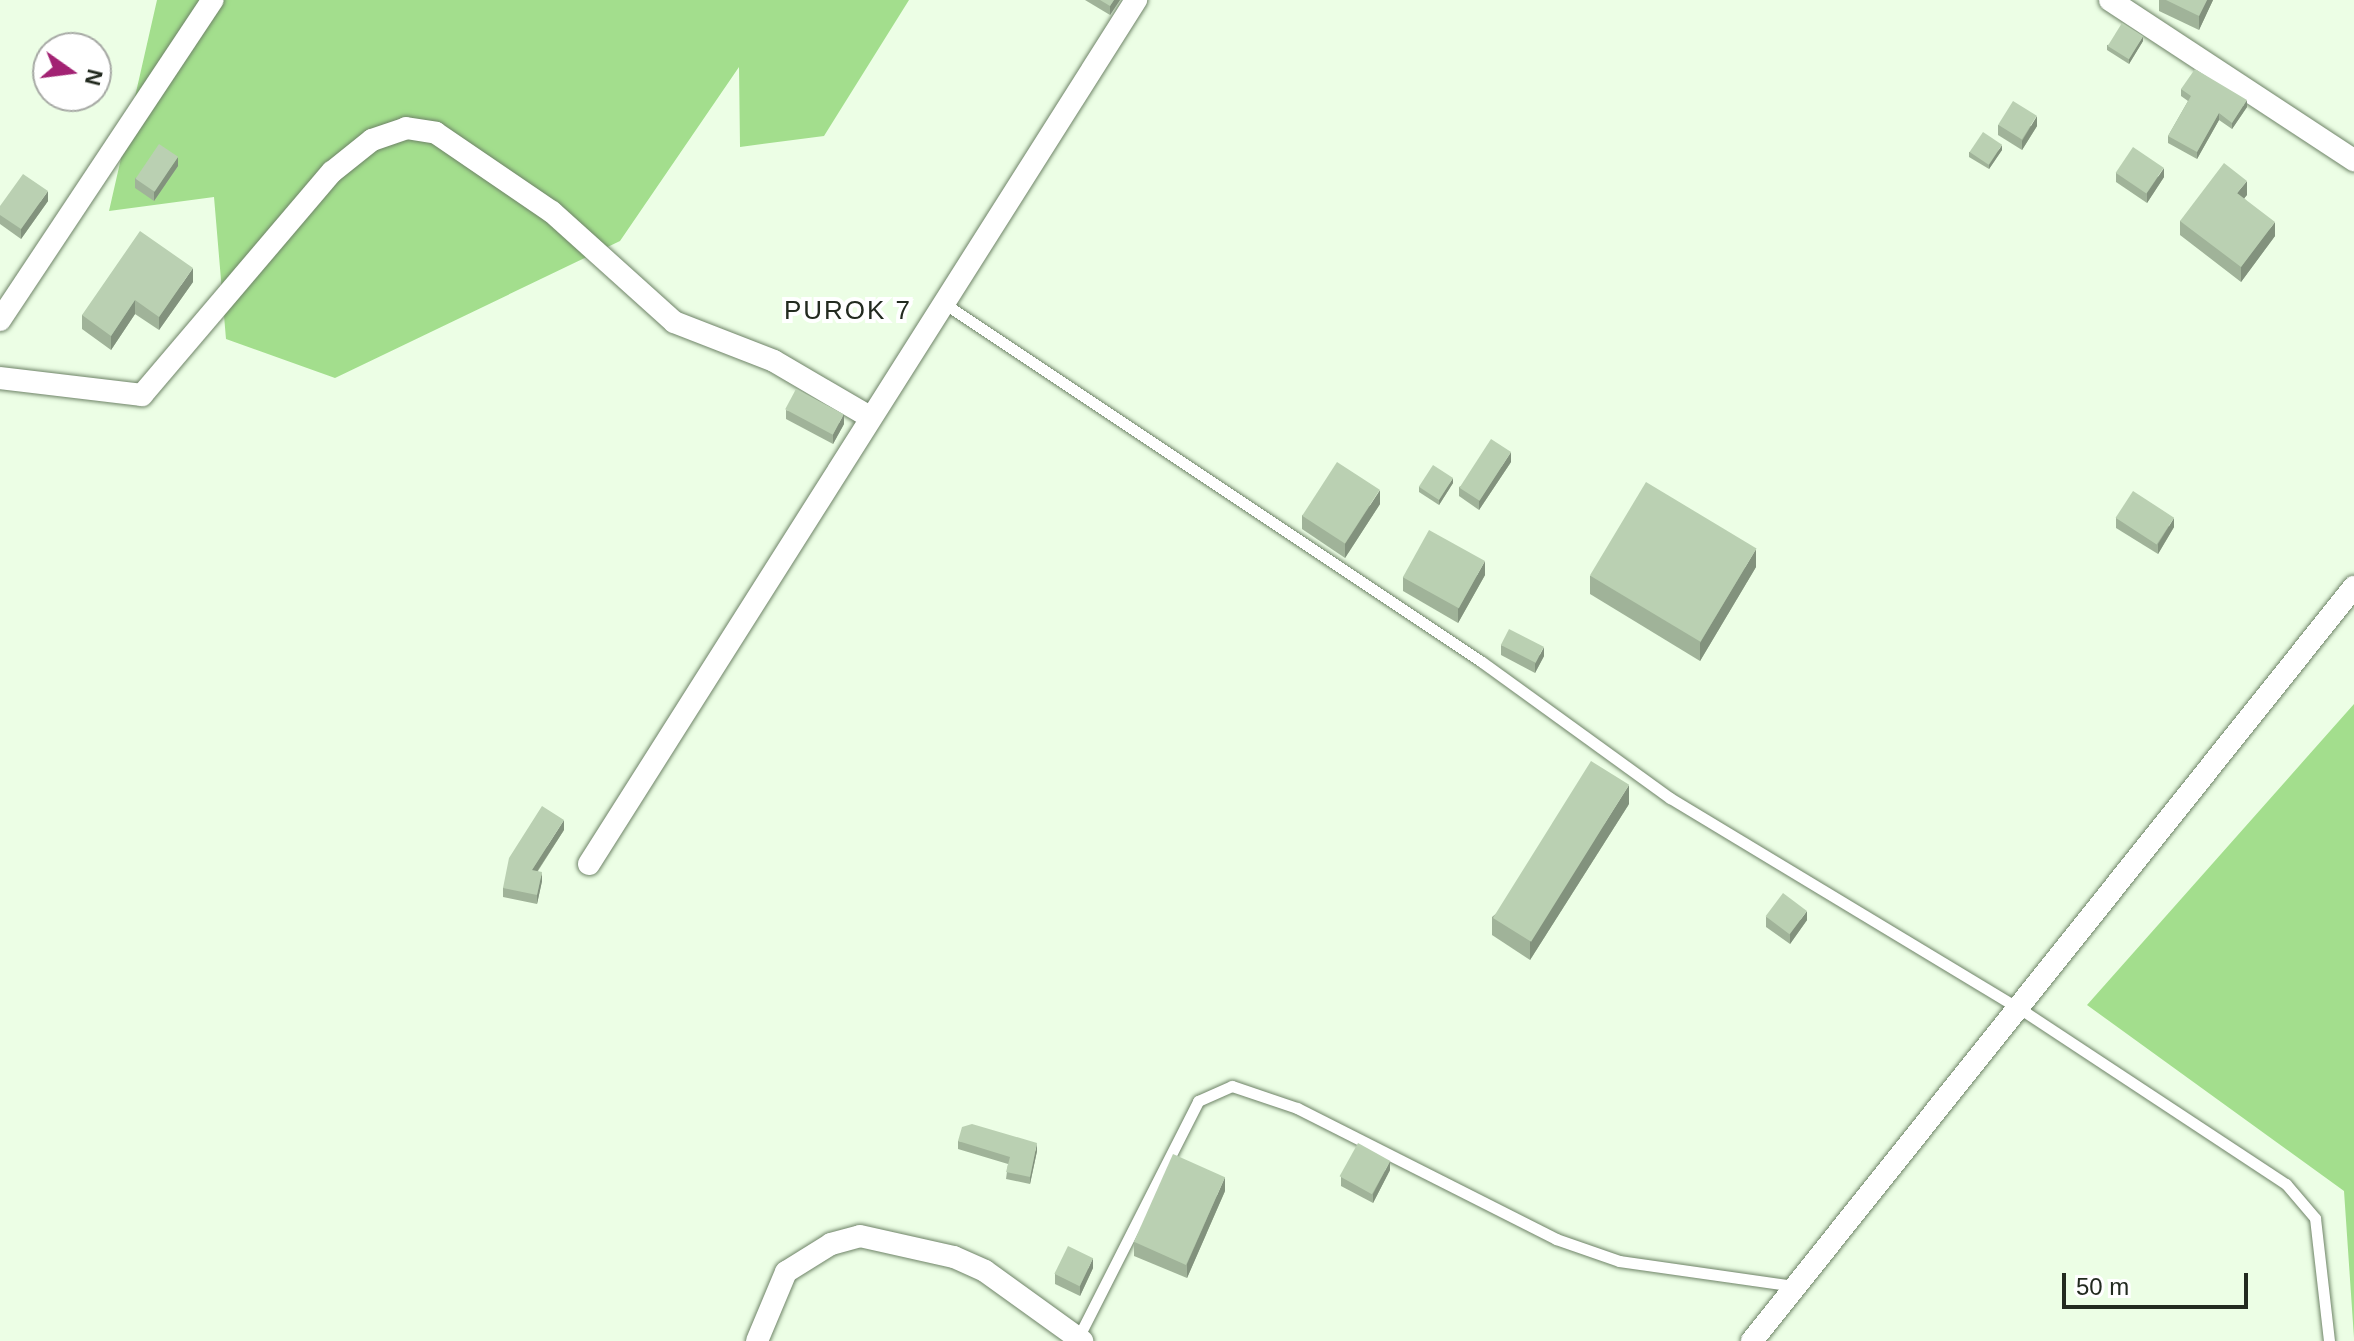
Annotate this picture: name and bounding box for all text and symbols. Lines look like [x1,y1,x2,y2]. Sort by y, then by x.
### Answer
north arrow [32,32,112,112]
text: N [80,67,108,88]
district label: PUROK 7 [784,295,912,327]
scale bar [2066,1257,2252,1307]
text: 50 m [2076,1273,2129,1300]

